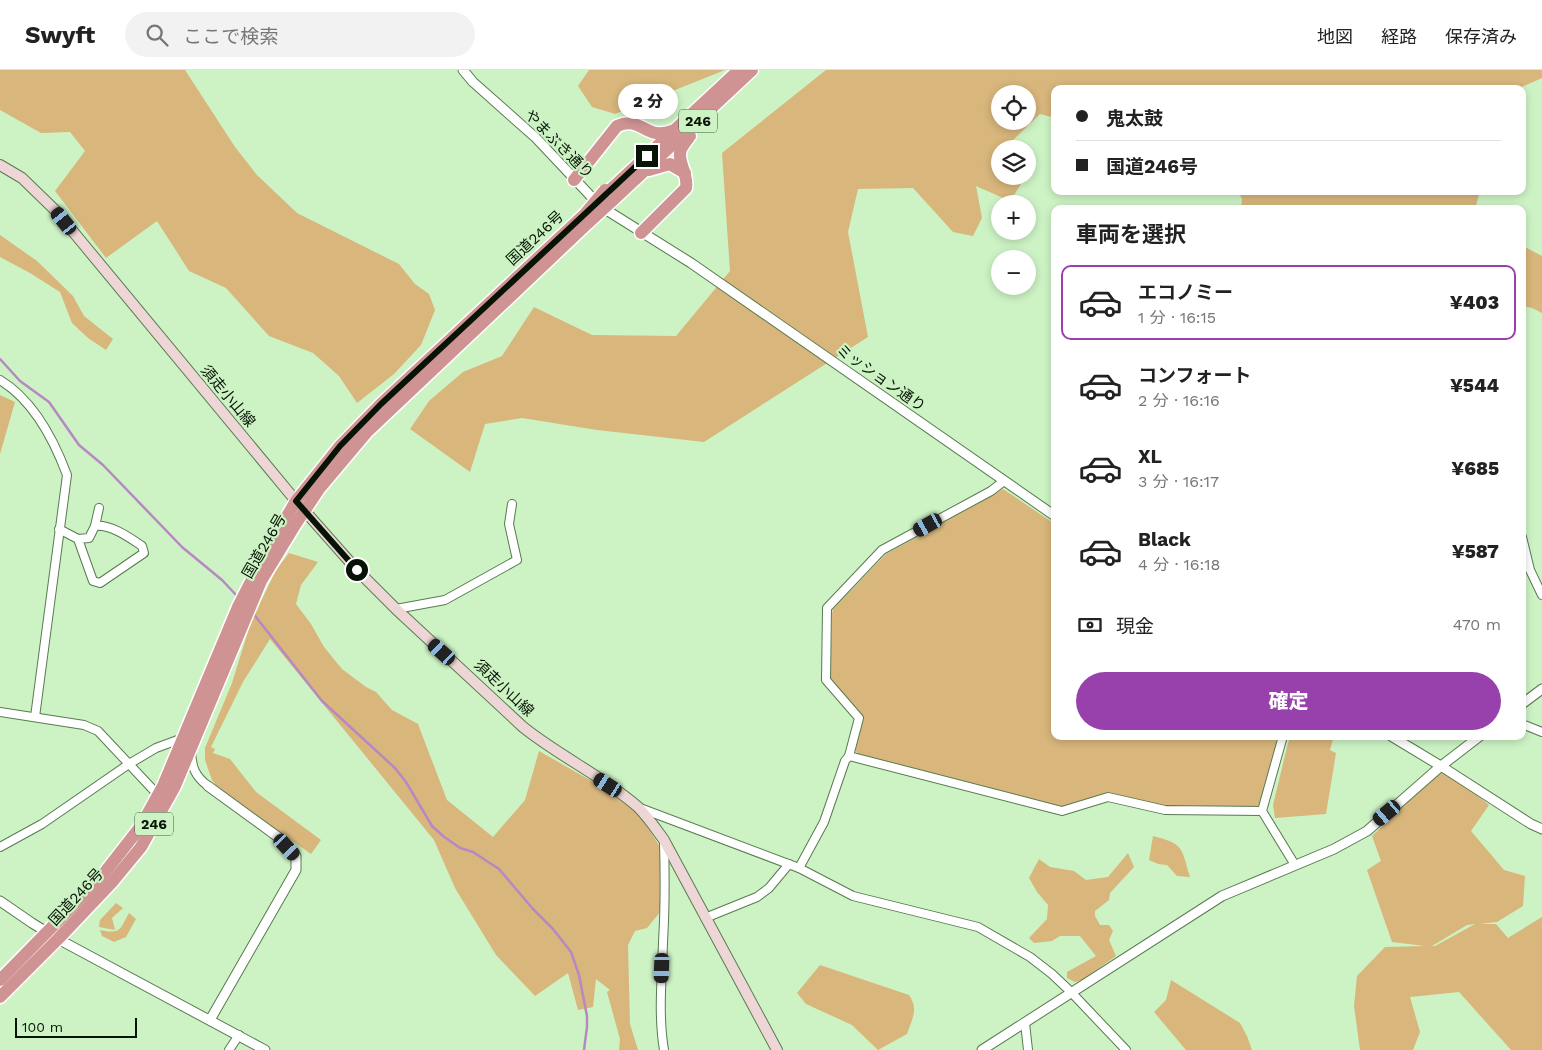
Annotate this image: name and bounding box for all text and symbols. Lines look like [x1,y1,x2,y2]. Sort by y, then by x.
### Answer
search box [125,12,475,57]
text: Swyft [25,21,95,49]
icon: search [143,21,171,49]
text: ここで検索 [183,25,278,48]
text: 地図 [1317,26,1353,47]
text: 経路 [1381,26,1417,47]
text: 保存済み [1445,26,1517,47]
callout: 2 分 [617,83,677,118]
map controls [991,85,1036,295]
button: locate [991,85,1036,130]
text: 2 分 [633,92,663,111]
street label: やまぶき通り [521,106,597,182]
text: 鬼太鼓 [1106,107,1163,130]
road number: 246 [679,110,717,132]
button: layers [991,140,1036,185]
route end [636,145,658,167]
text: 国道246号 [1106,155,1198,178]
button: + [991,195,1036,240]
car [48,205,79,237]
street label: 国道246号 [503,207,567,269]
text: 車両を選択 [1076,222,1186,247]
button: − [991,250,1036,295]
icon: car [1078,280,1123,325]
text: エコノミー [1138,281,1233,304]
text: ¥403 [1450,291,1499,314]
text: 1 分 · 16:15 [1138,308,1216,327]
street label: ミッション通り [833,341,929,415]
street label: 須走小山線 [197,361,259,431]
icon: car [1078,363,1123,408]
text: コンフォート [1138,364,1251,387]
text: ¥544 [1450,374,1499,397]
text: 2 分 · 16:16 [1138,391,1220,410]
text: XL [1138,445,1162,468]
icon: car [1078,446,1123,491]
text: ¥685 [1451,457,1499,480]
text: 3 分 · 16:17 [1138,472,1219,491]
street label: 国道246号 [238,510,290,582]
car [911,511,944,539]
text: Black [1138,528,1191,551]
icon: car [1078,529,1123,574]
text: ¥587 [1452,540,1499,563]
text: 4 分 · 16:18 [1138,555,1220,574]
route start [346,559,368,581]
icon: cash [1076,611,1104,639]
text: 現金 [1116,615,1154,638]
text: 470 m [1453,615,1501,634]
car [425,636,458,668]
street label: 須走小山線 [470,656,538,720]
button: 確定 [1076,672,1501,730]
car [591,771,624,799]
car [1370,798,1403,828]
road number: 246 [135,812,173,836]
car [271,831,302,863]
street label: 国道246号 [45,865,107,929]
car [653,953,670,983]
scale bar [15,1015,138,1038]
text: 100 m [22,1019,63,1035]

